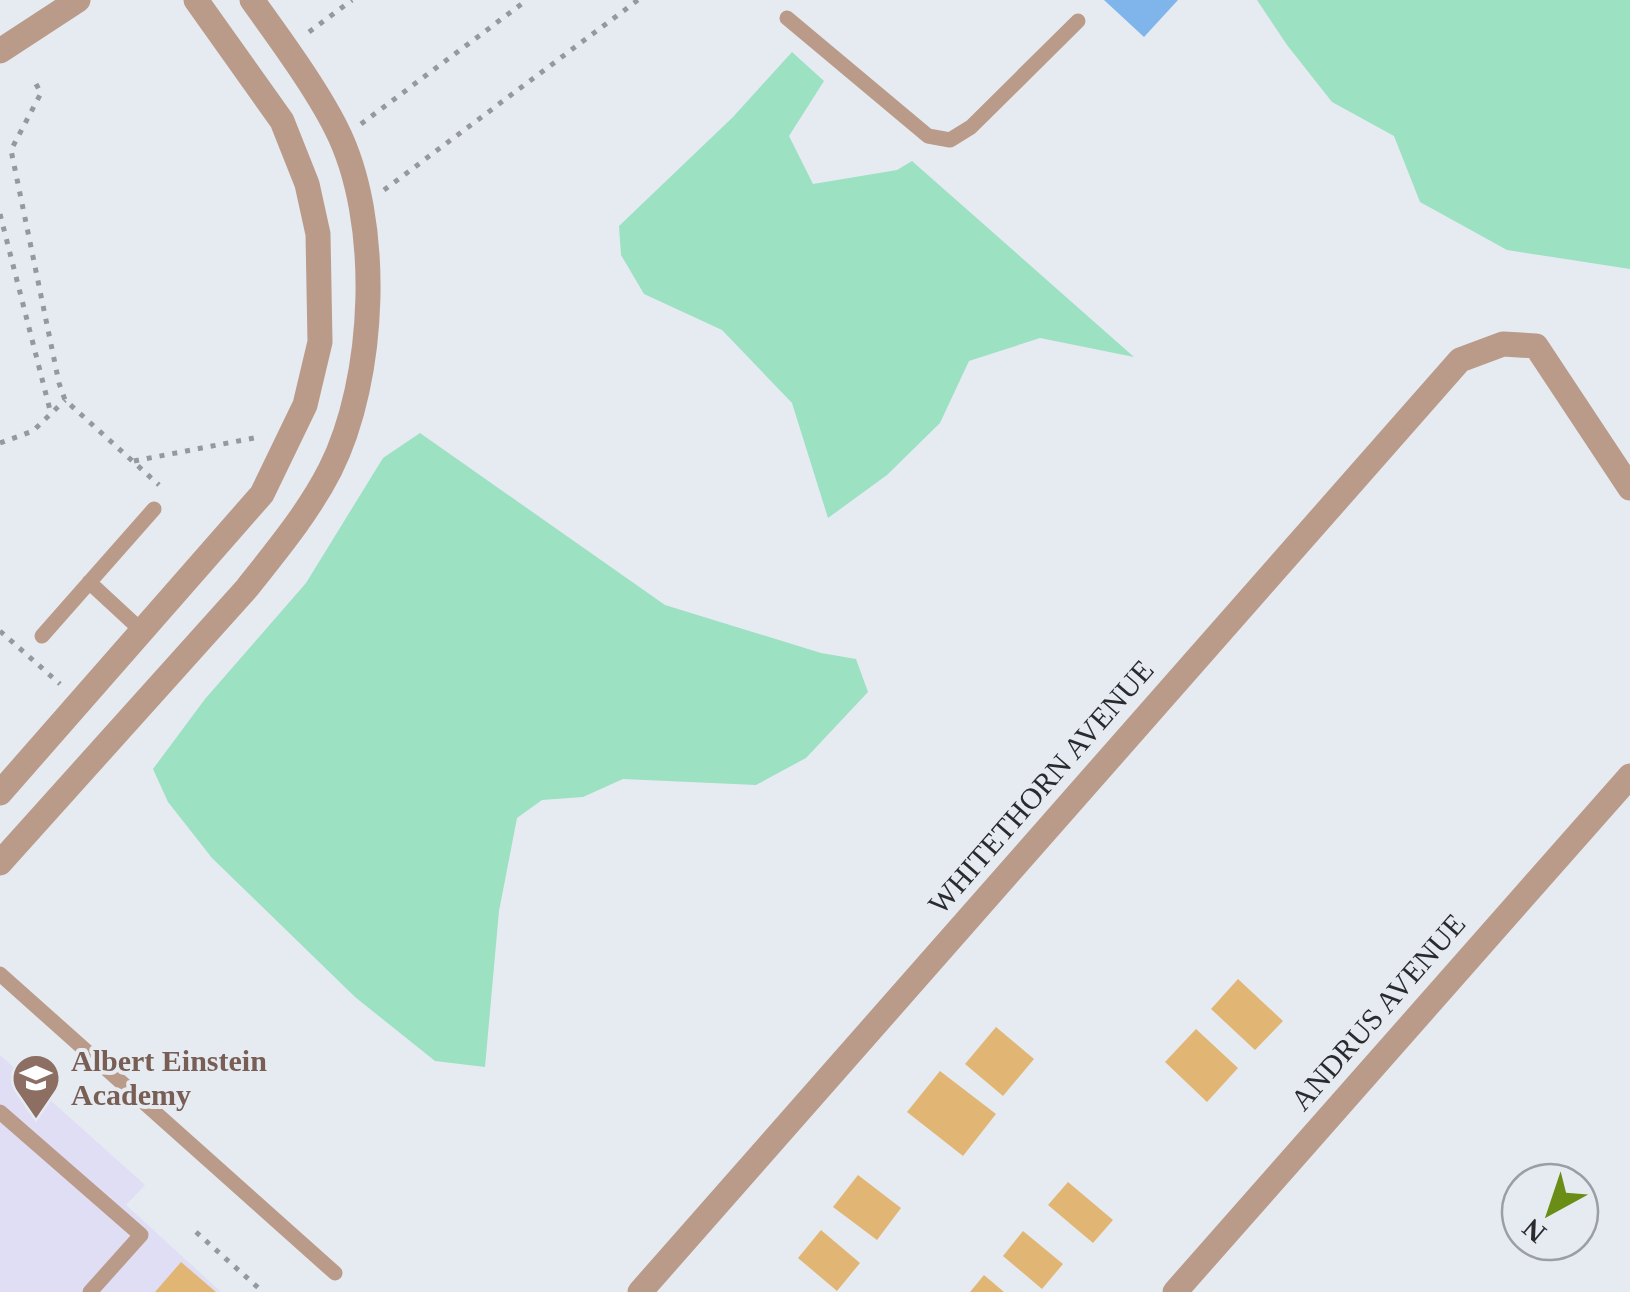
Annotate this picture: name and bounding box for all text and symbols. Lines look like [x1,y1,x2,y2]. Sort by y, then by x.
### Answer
street label: WHITETHORN AVENUE [921,653,1160,920]
street label: ANDRUS AVENUE [1284,907,1472,1116]
place label: Albert Einstein Academy [71,1044,267,1111]
school or university icon: Albert Einstein Academy [10,1052,62,1120]
north arrow [1500,1162,1600,1262]
text: N [1517,1212,1552,1249]

